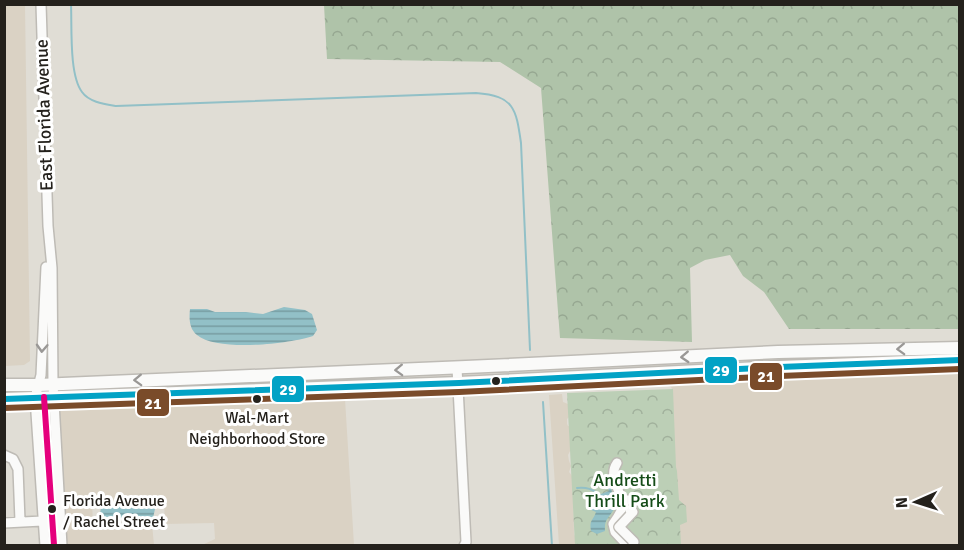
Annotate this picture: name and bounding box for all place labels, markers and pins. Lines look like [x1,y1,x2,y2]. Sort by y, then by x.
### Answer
unlabelled marker [490,375,502,387]
marker: Wal-Mart Neighborhood Store [251,393,263,405]
place label: Wal-Mart Neighborhood Store [189,408,325,449]
place label: Florida Avenue / Rachel Street [63,491,165,532]
marker: Florida Avenue / Rachel Street [46,503,58,515]

